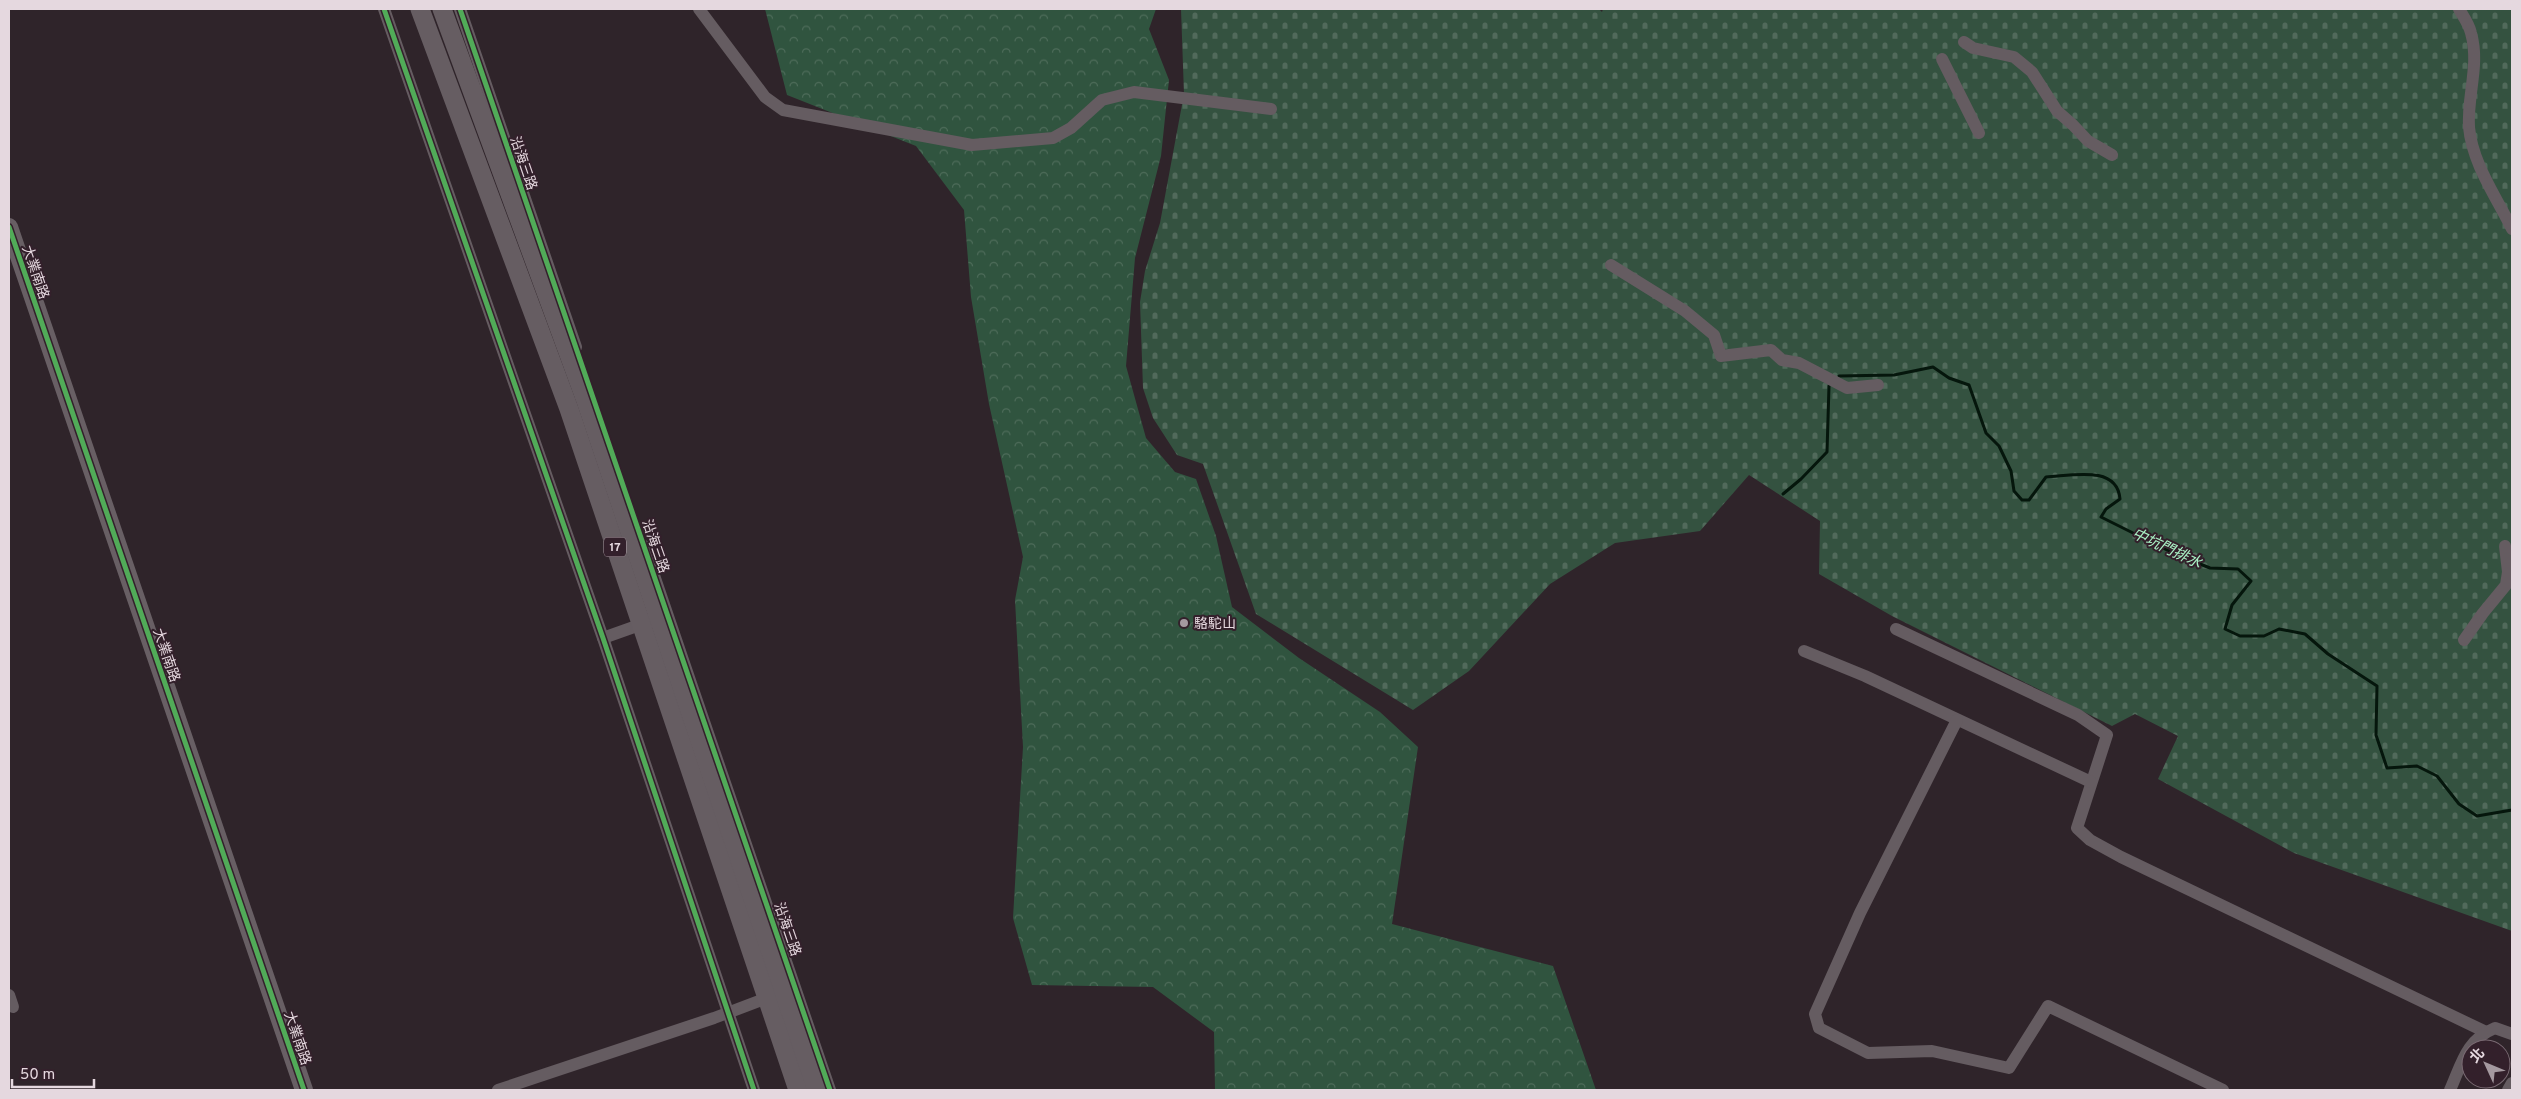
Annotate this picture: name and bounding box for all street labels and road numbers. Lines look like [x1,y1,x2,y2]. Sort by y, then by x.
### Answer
street label: 沿海三路 [505,134,540,193]
street label: 大業南路 [17,243,52,302]
street label: 沿海三路 [637,517,672,576]
road number: 17 [604,538,626,556]
street label: 大業南路 [148,626,183,685]
street label: 沿海三路 [769,900,804,959]
street label: 大業南路 [279,1009,314,1068]

